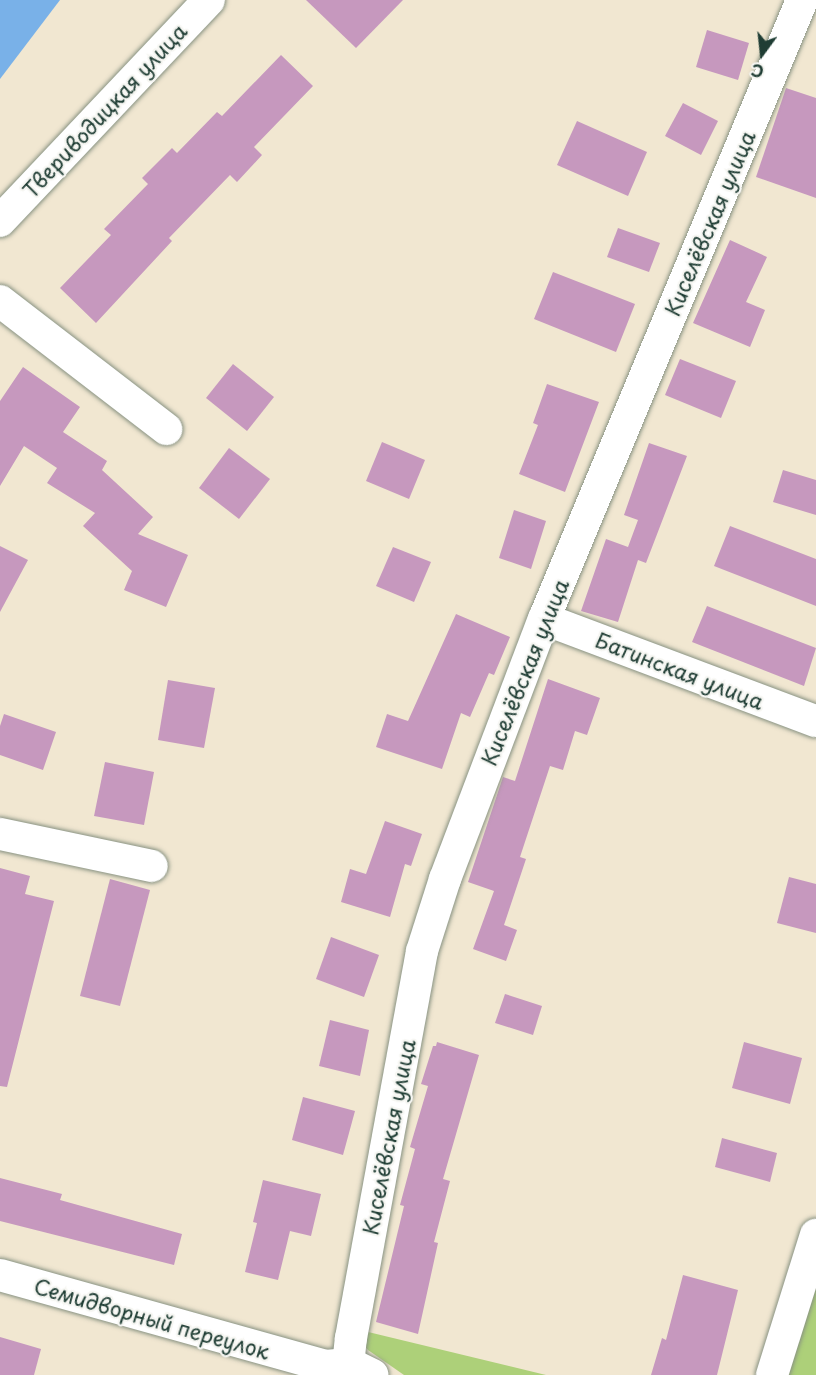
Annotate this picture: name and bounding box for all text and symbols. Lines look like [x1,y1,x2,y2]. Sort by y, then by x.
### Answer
street label: Твериводицкая улица [16,17,192,203]
north arrow [732,24,792,84]
text: С [748,58,766,85]
street label: Киселёвская улица [658,126,760,320]
street label: Киселёвская улица [475,574,573,770]
street label: Батинская улица [592,626,768,714]
street label: Киселёвская улица [357,1036,419,1238]
street label: Семидворный переулок [31,1272,273,1364]

